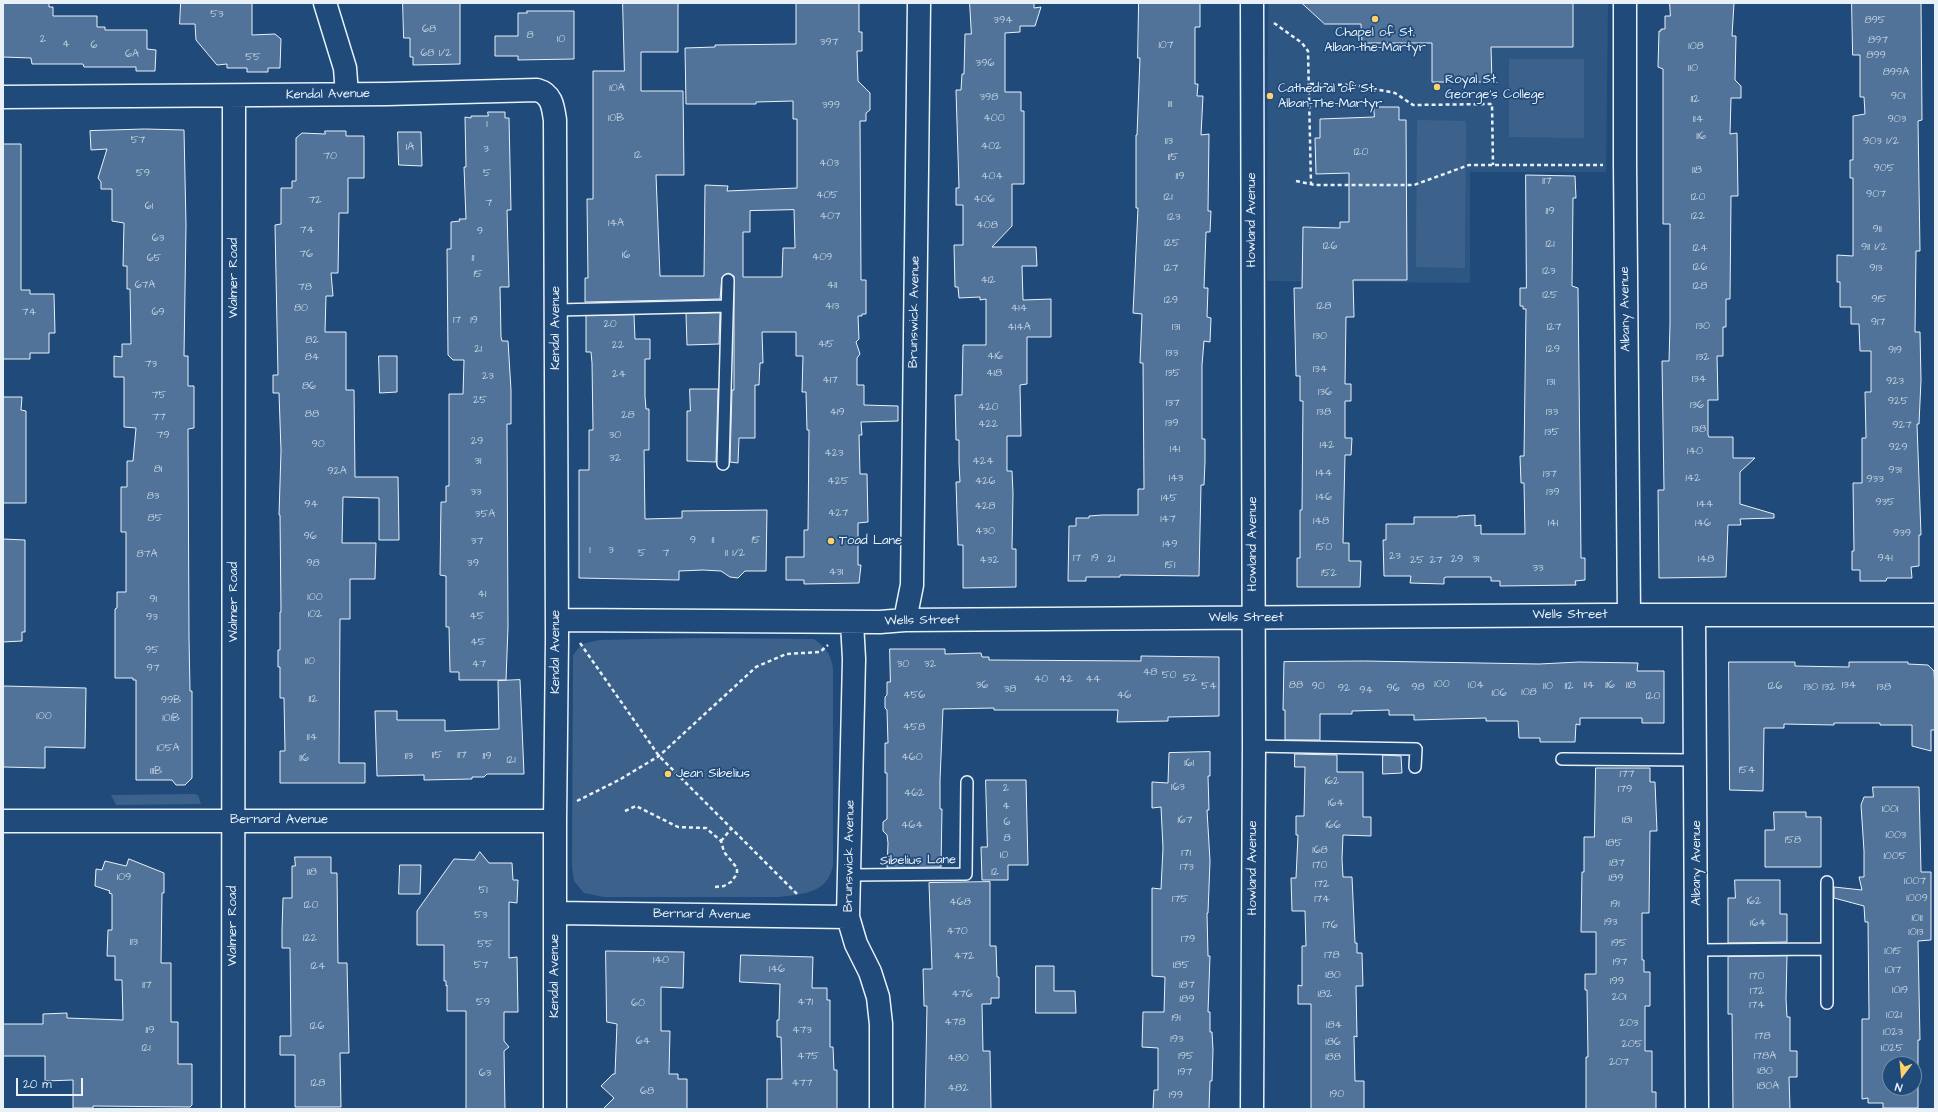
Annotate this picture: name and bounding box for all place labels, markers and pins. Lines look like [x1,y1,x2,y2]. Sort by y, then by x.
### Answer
marker: Chapel of St. Alban-the-Martyr [1370,14,1380,24]
place label: Chapel of St. Alban-the-Martyr [1324,25,1426,56]
place label: Royal St. George's College [1445,72,1544,103]
place label: Cathedral of St. Alban-The-Martyr [1278,81,1383,112]
marker: Royal St. George's College [1432,82,1442,92]
marker: Cathedral of St. Alban-The-Martyr [1265,91,1275,101]
place label: Toad Lane [839,533,902,549]
marker: Toad Lane [826,536,836,546]
place label: Jean Sibelius [676,766,750,782]
marker: Jean Sibelius [663,769,673,779]

